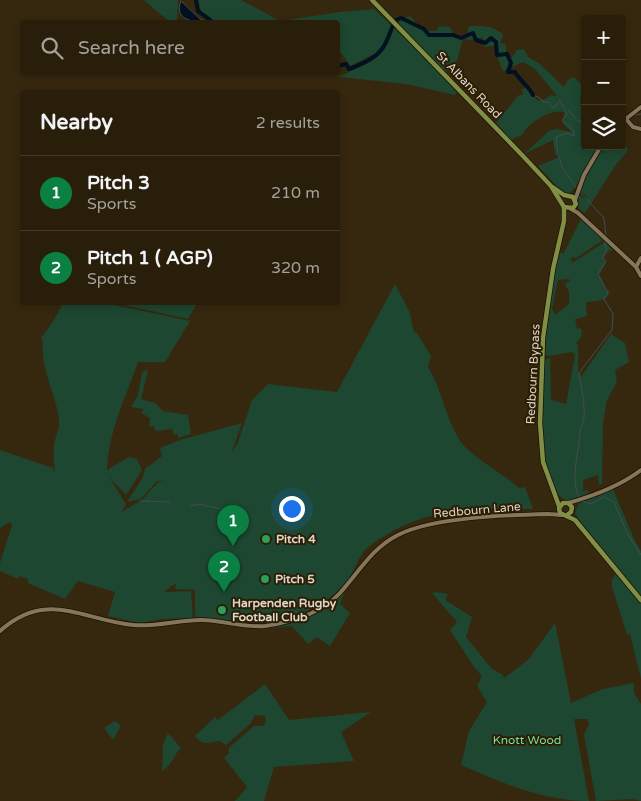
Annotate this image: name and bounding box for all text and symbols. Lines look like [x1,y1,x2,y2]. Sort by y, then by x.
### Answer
map controls [581,15,626,150]
button: + [581,15,626,60]
search box [20,20,340,75]
icon: search [38,34,66,62]
text: Search here [78,37,185,59]
street label: St Albans Road [434,49,504,121]
button: − [581,60,626,105]
button: layers [581,105,626,150]
text: Nearby [40,110,113,135]
text: 2 results [256,113,320,133]
text: Pitch 3 [87,172,150,194]
text: 1 [51,183,61,203]
text: 210 m [271,183,320,203]
text: Sports [87,194,136,214]
text: Pitch 1 ( AGP) [87,247,213,269]
text: 2 [51,258,61,278]
text: 320 m [271,258,320,278]
text: Sports [87,269,136,289]
street label: Redbourn Bypass [523,323,543,425]
your location [279,496,305,522]
street label: Redbourn Lane [433,499,522,521]
pin: 1 [217,505,249,546]
place label: Pitch 4 [276,532,316,546]
marker: Pitch 4 [260,533,272,545]
pin: 2 [208,551,240,592]
place label: Pitch 5 [275,572,315,586]
marker: Pitch 5 [259,573,271,585]
place label: Harpenden Rugby Football Club [232,596,337,624]
marker: Harpenden Rugby Football Club [216,604,228,616]
park label: Knott Wood [493,733,561,747]

